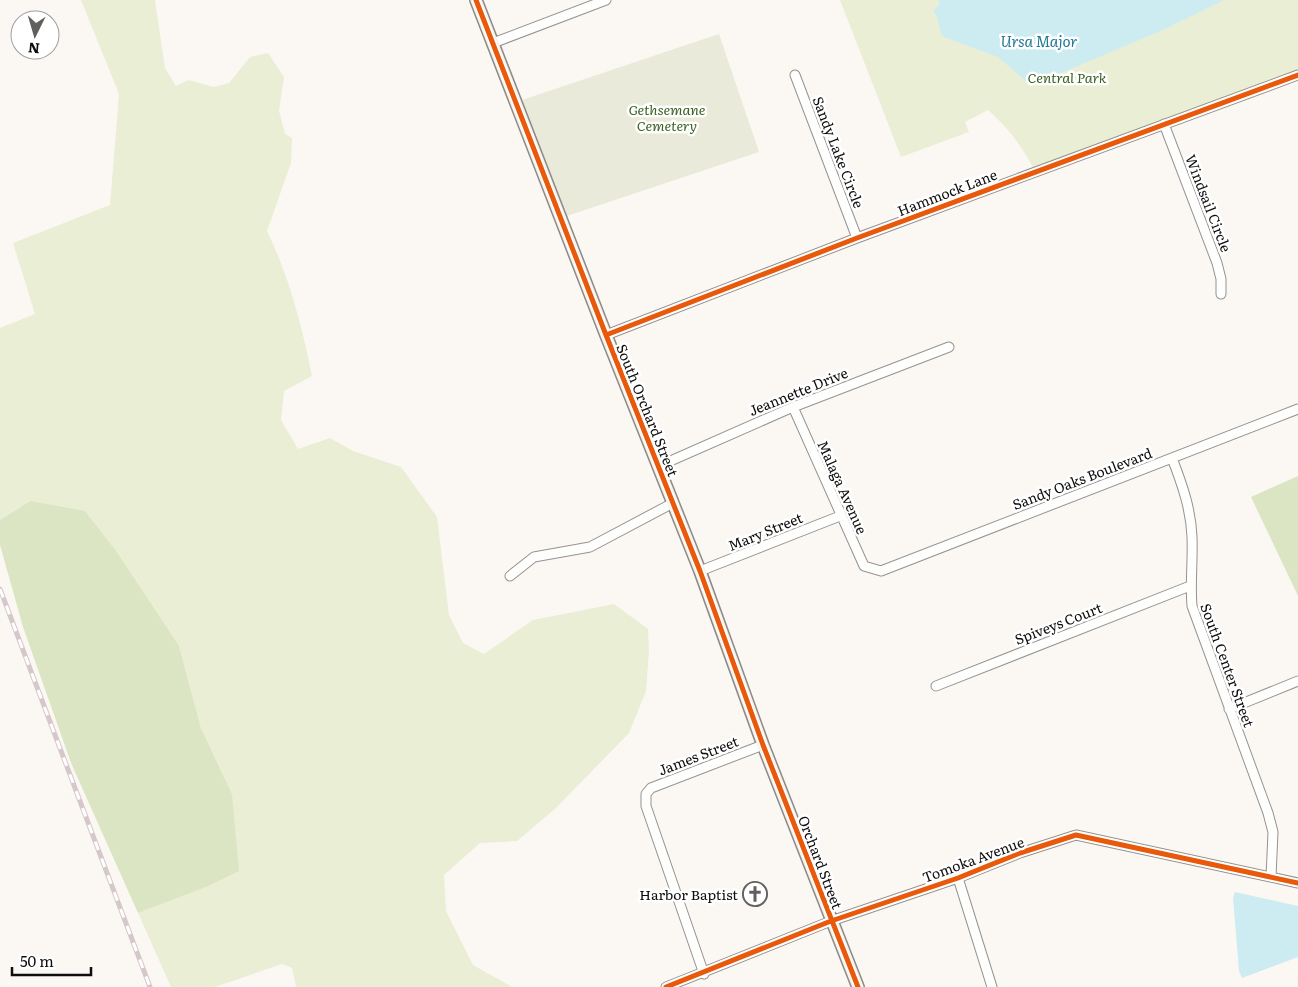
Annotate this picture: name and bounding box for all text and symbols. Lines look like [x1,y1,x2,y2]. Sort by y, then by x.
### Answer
north arrow [10,10,60,60]
water label: Ursa Major [1000,29,1078,52]
text: N [27,38,41,59]
park label: Central Park [1028,67,1107,87]
street label: Sandy Lake Circle [808,93,870,211]
park label: Gethsemane Cemetery [628,99,706,135]
street label: Windsail Circle [1181,151,1237,255]
street label: Hammock Lane [894,164,1000,220]
street label: South Orchard Street [612,341,684,480]
street label: Jeannette Drive [745,362,851,420]
street label: Malaga Avenue [813,437,873,537]
street label: Sandy Oaks Boulevard [1009,442,1155,514]
street label: Mary Street [725,507,806,555]
street label: Spiveys Court [1011,597,1105,649]
street label: South Center Street [1196,600,1260,730]
street label: James Street [655,730,741,779]
street label: Orchard Street [794,812,848,912]
street label: Tomoka Avenue [919,831,1027,887]
church icon: Harbor Baptist [742,881,768,907]
place label: Harbor Baptist [639,884,738,904]
scale bar [12,944,91,976]
text: 50 m [20,949,54,972]

